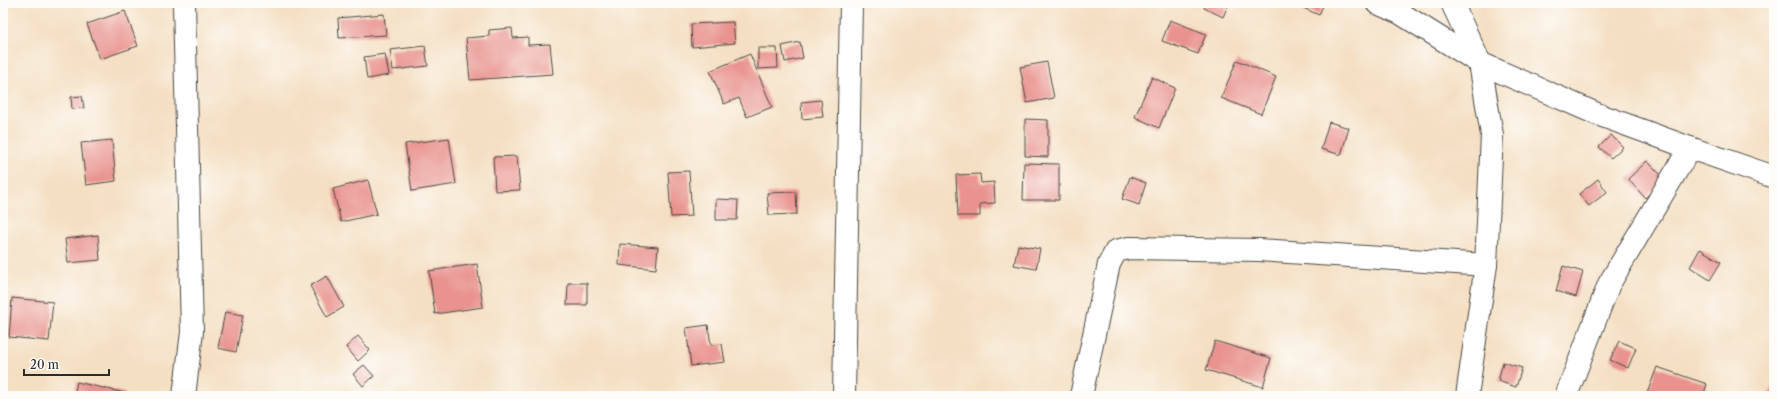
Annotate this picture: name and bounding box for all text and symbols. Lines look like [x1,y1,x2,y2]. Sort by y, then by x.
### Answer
scale bar [24,351,109,377]
text: 20 m [30,357,59,372]

